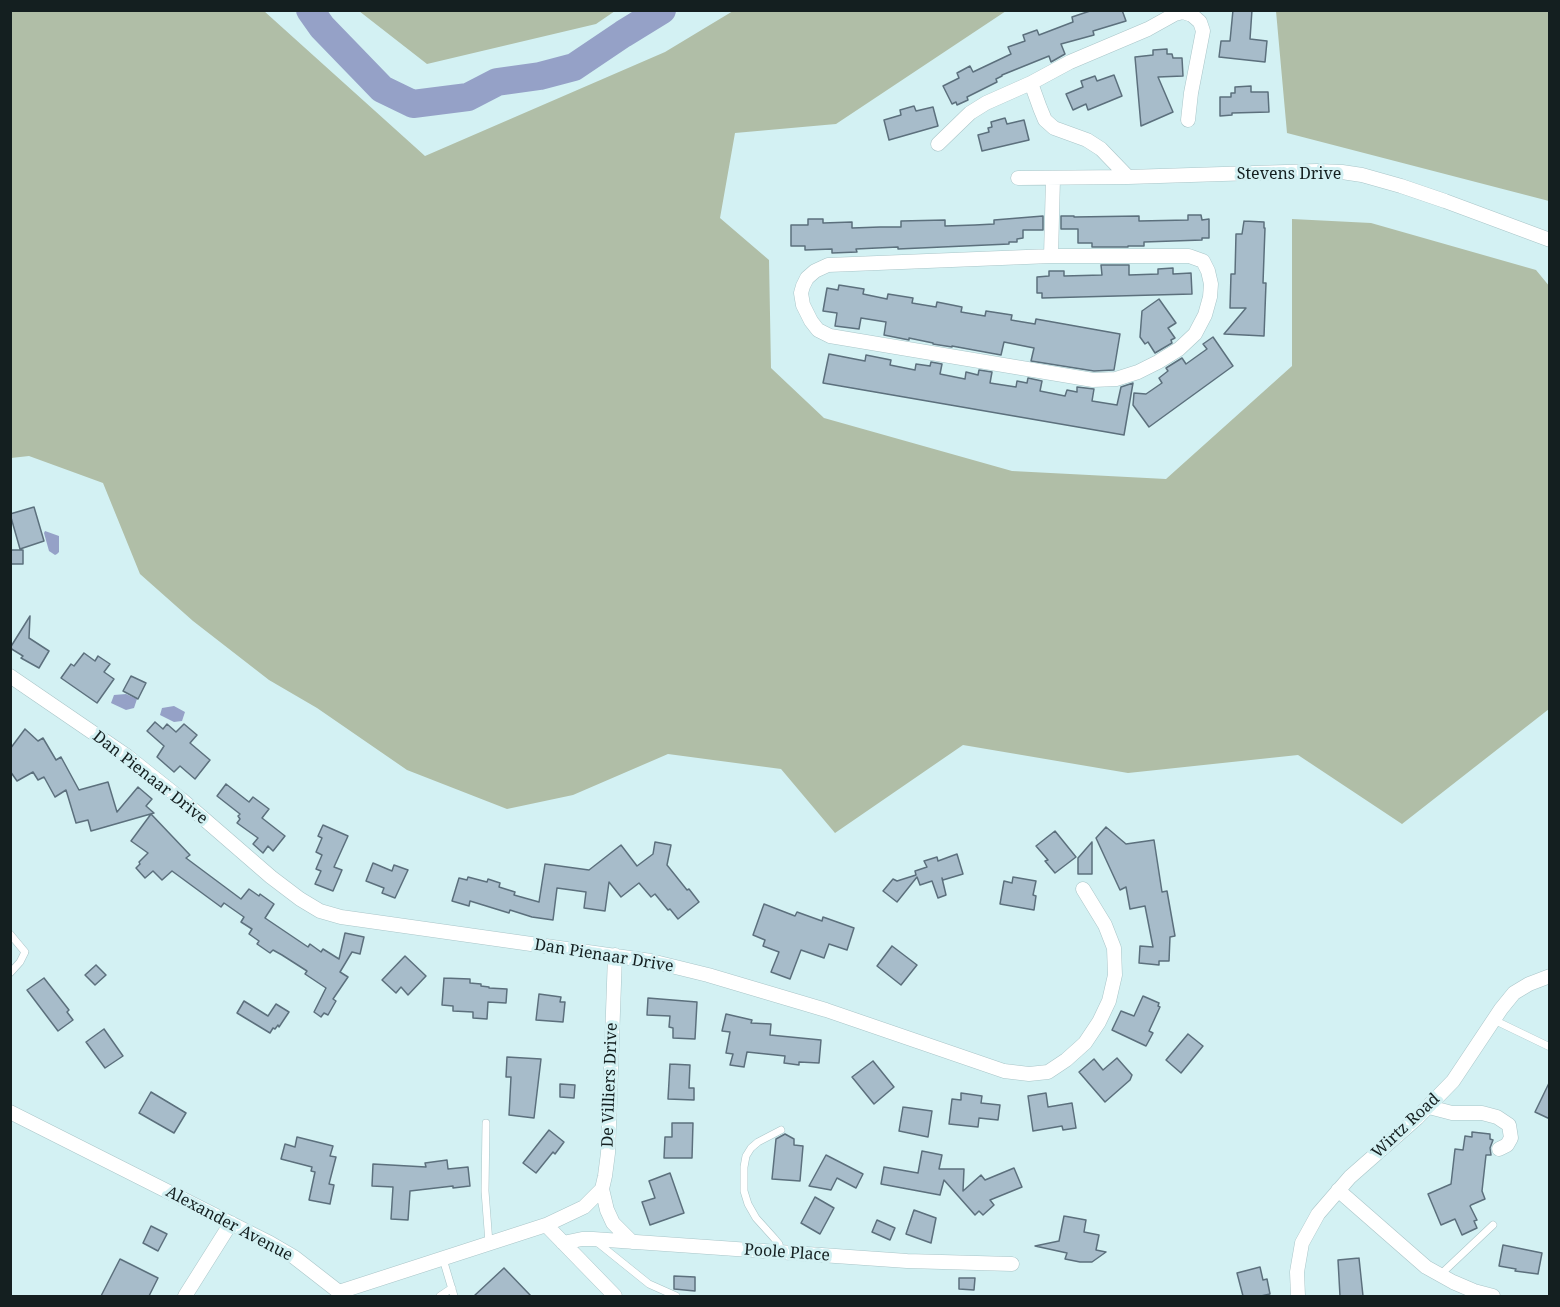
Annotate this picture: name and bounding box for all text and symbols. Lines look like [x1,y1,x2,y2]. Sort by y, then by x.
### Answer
street label: Stevens Drive [1237,164,1341,184]
street label: Dan Pienaar Drive [89,727,211,829]
street label: Dan Pienaar Drive [533,936,675,976]
street label: De Villiers Drive [598,1022,622,1148]
street label: Wirtz Road [1368,1090,1444,1162]
street label: Alexander Avenue [162,1183,296,1265]
street label: Poole Place [743,1240,831,1266]

